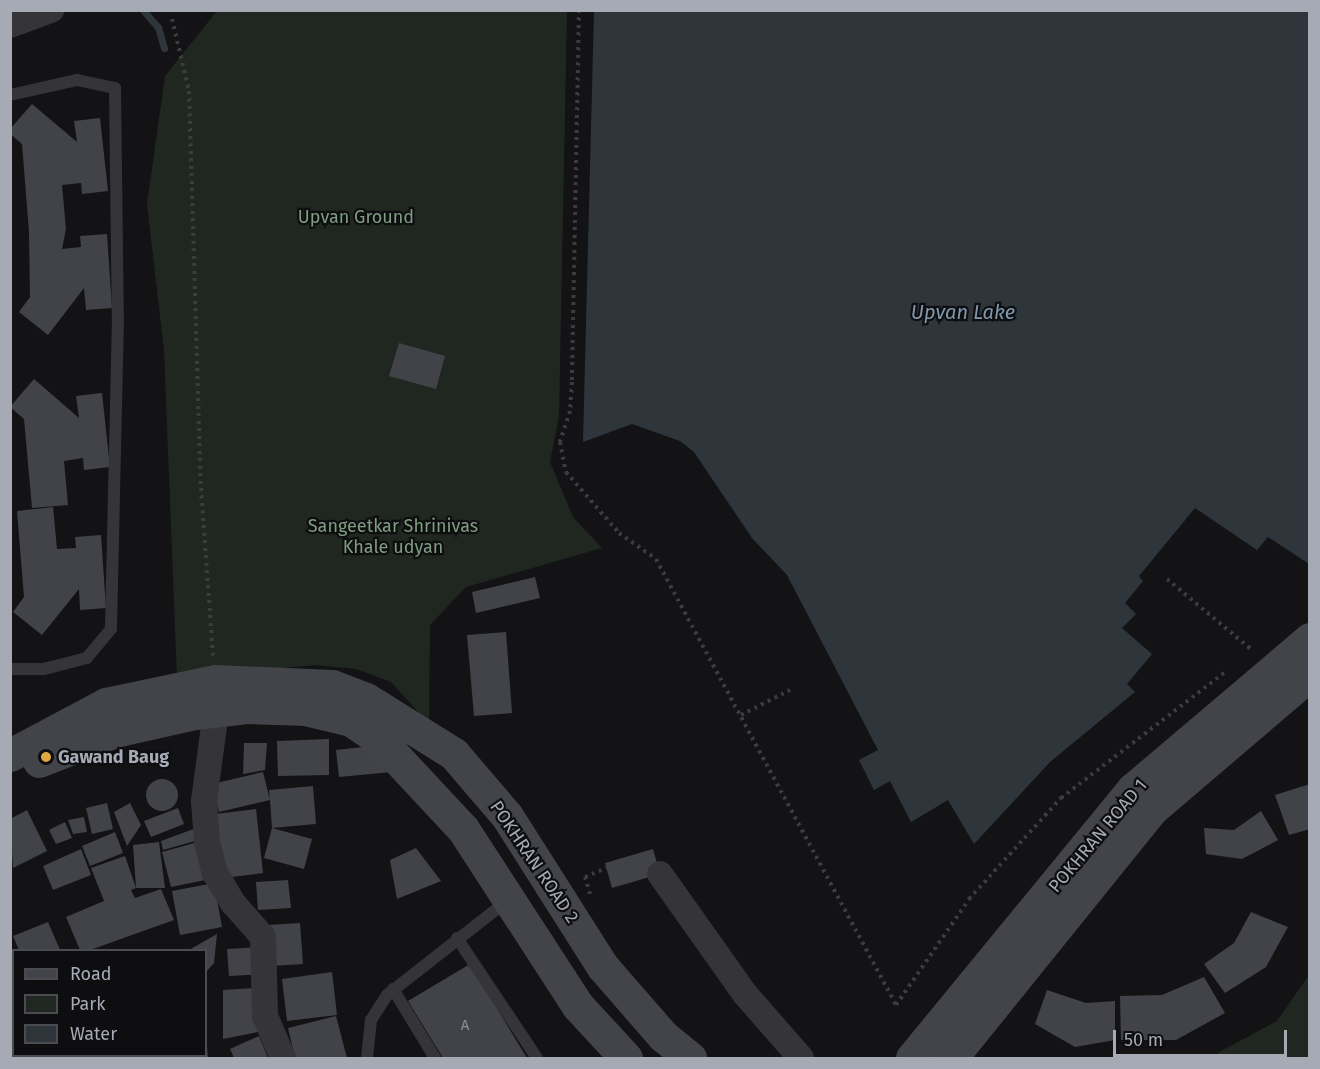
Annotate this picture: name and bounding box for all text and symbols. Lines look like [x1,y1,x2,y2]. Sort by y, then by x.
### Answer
park label: Upvan Ground [298,206,414,228]
water label: Upvan Lake [911,300,1015,324]
park label: Sangeetkar Shrinivas Khale udyan [308,516,478,558]
place label: Gawand Baug [58,746,169,768]
marker: Gawand Baug [39,750,53,764]
street label: POKHRAN ROAD 1 [1044,775,1152,897]
street label: POKHRAN ROAD 2 [485,797,583,927]
legend [12,949,207,1057]
text: Road [70,963,112,985]
text: Park [70,993,105,1015]
house number: A [461,1017,469,1035]
scale bar [1116,1018,1290,1056]
text: Water [70,1023,117,1045]
text: 50 m [1124,1029,1163,1051]

